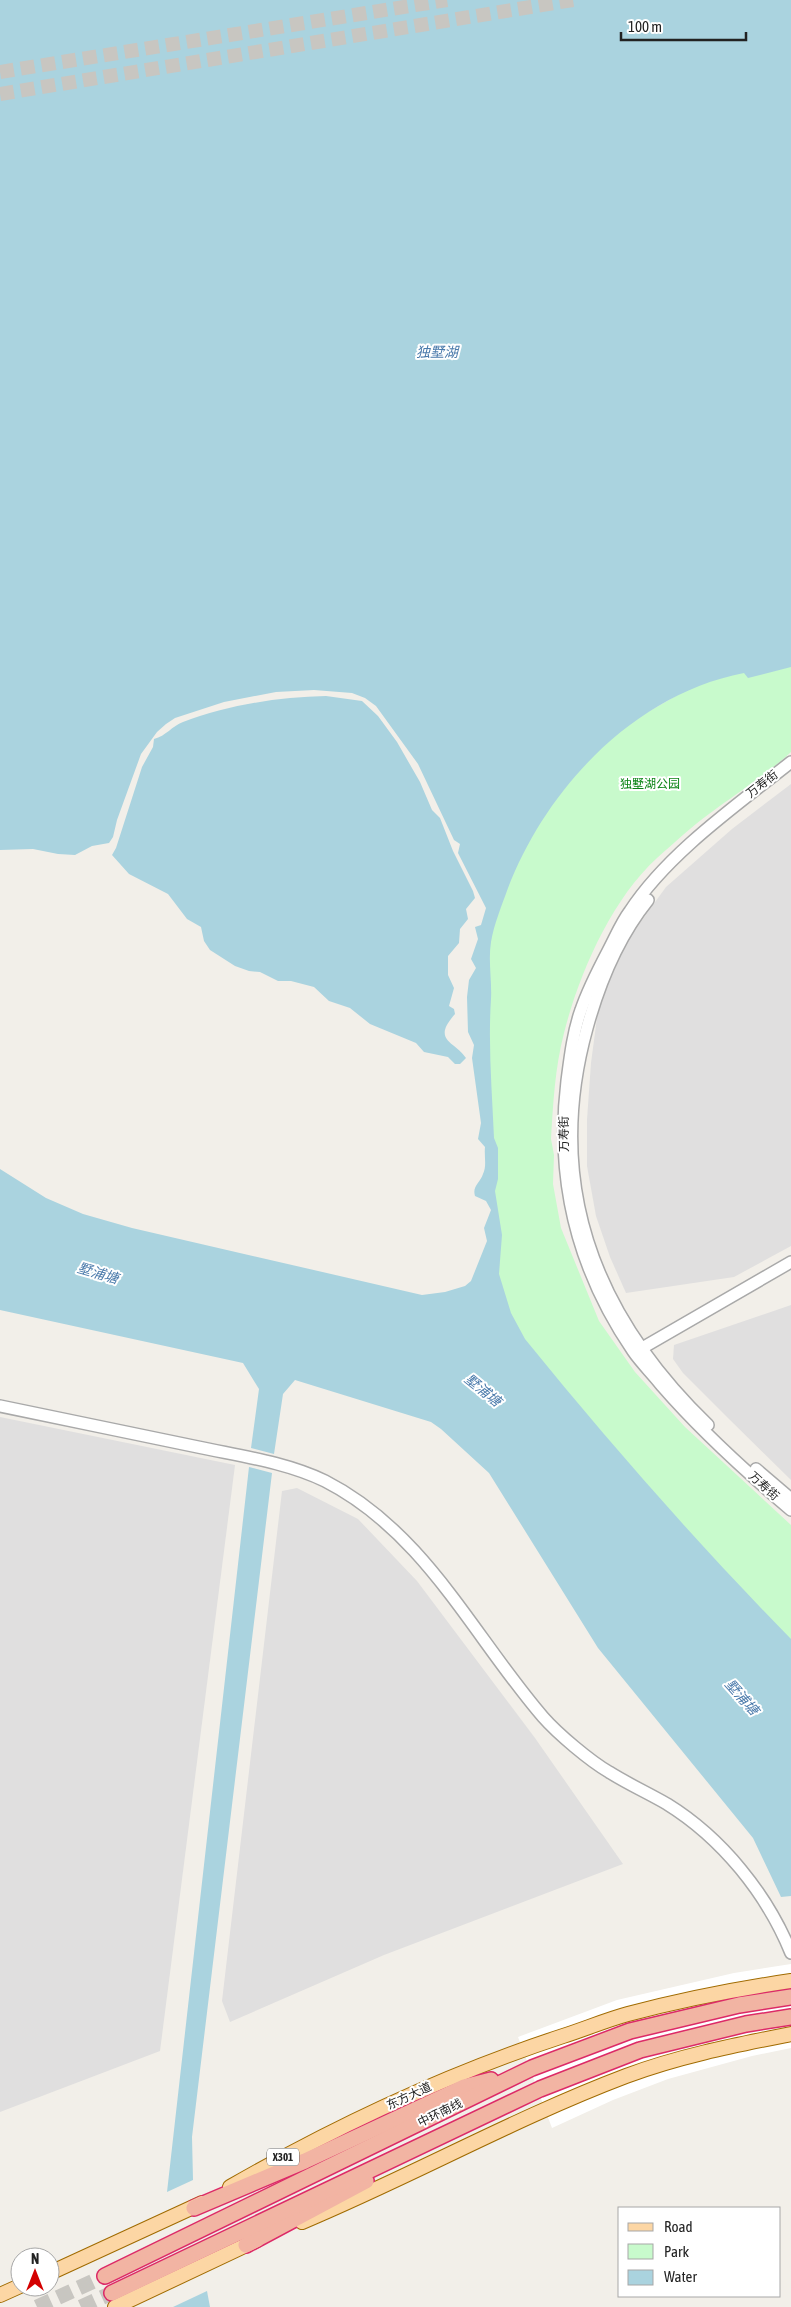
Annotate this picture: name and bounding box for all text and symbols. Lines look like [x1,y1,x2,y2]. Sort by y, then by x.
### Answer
scale bar [621,10,746,42]
text: 100 m [628,18,662,35]
water label: 独墅湖 [416,344,460,360]
street label: 万寿街 [744,767,780,801]
park label: 独墅湖公园 [620,777,680,791]
street label: 万寿街 [557,1116,571,1152]
water label: 墅浦塘 [76,1260,122,1287]
water label: 墅浦塘 [462,1371,506,1411]
street label: 万寿街 [746,1469,782,1503]
water label: 墅浦塘 [722,1676,763,1719]
street label: 东方大道 [384,2080,434,2112]
street label: 中环南线 [415,2096,465,2130]
road number: X301 [267,2148,299,2166]
legend [618,2207,781,2297]
text: Road [664,2218,693,2235]
text: Park [664,2243,689,2260]
north arrow [10,2247,60,2297]
text: N [31,2251,39,2267]
text: Water [664,2268,697,2285]

